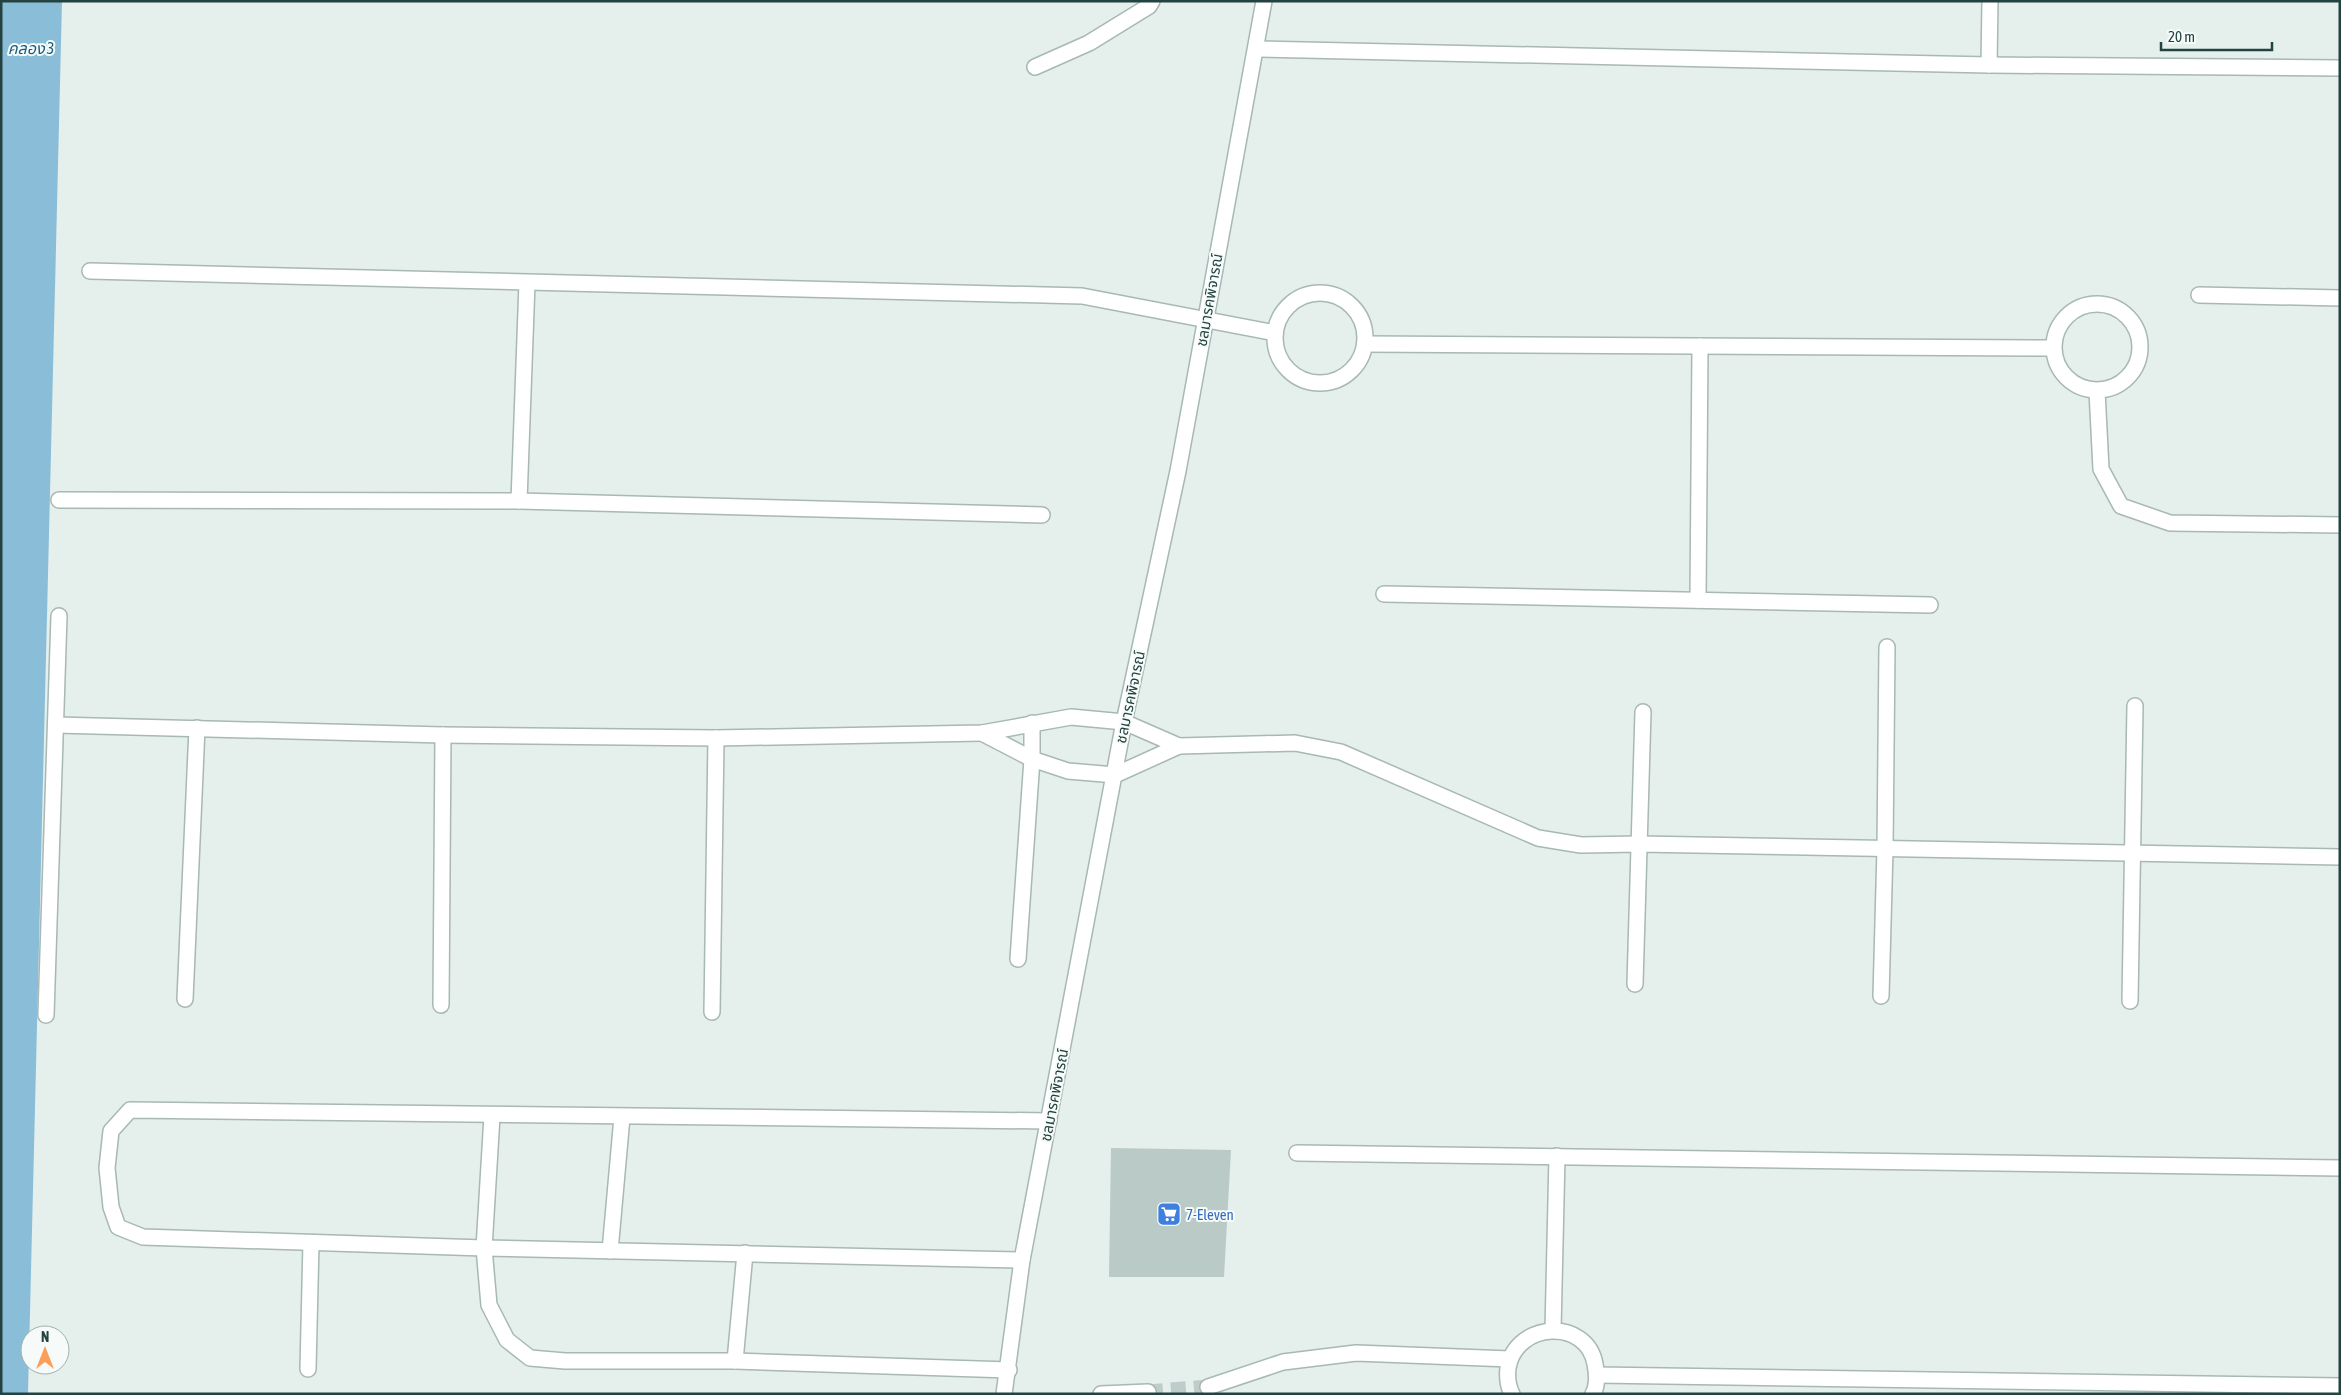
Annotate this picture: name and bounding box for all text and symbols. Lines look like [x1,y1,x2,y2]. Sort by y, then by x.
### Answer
scale bar [2161,20,2272,52]
text: 20 m [2168,28,2195,45]
water label: คลอง 3 [8,39,54,57]
street label: ชลมารคพิจารณ์ [1192,252,1226,348]
street label: ชลมารคพิจารณ์ [1112,649,1148,745]
street label: ชลมารคพิจารณ์ [1037,1047,1071,1143]
supermarket icon: 7-Eleven [1156,1201,1182,1227]
place label: 7-Eleven [1186,1206,1234,1223]
north arrow [20,1325,70,1375]
text: N [41,1329,49,1345]

